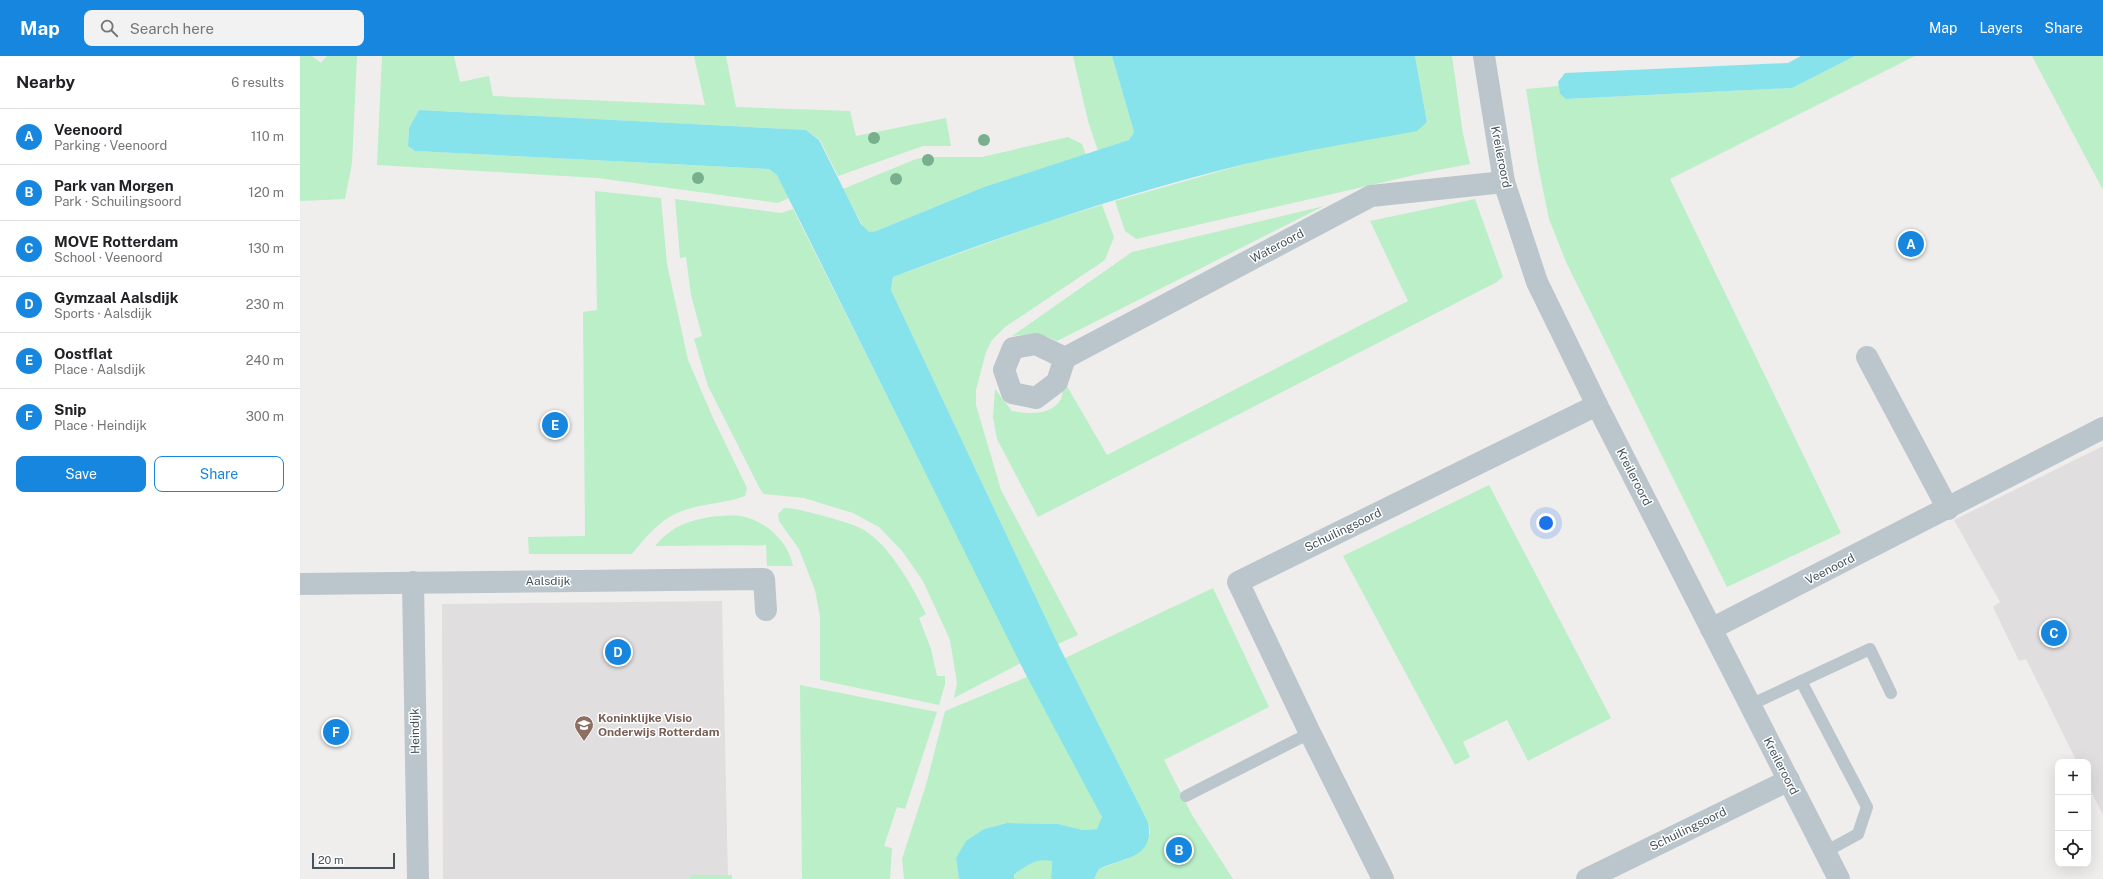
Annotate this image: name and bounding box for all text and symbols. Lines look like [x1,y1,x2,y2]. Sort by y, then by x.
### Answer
search box [84,10,364,46]
text: Map [20,17,60,39]
icon: search [98,17,120,39]
text: Search here [130,20,214,37]
text: Map [1929,20,1957,36]
text: Layers [1979,20,2023,36]
text: Share [2045,20,2083,36]
text: Nearby [16,72,75,92]
text: 6 results [231,75,284,90]
text: Veenoord [54,121,122,138]
street label: Kreileroord [1488,125,1514,189]
text: A [24,129,34,144]
text: 110 m [251,129,284,144]
text: Parking · Veenoord [54,138,167,153]
text: Park van Morgen [54,177,174,194]
text: B [25,185,33,200]
text: 120 m [249,185,284,200]
text: Park · Schuilingsoord [54,194,182,209]
street label: Wateroord [1248,226,1306,266]
pin: A [1898,229,1924,259]
text: MOVE Rotterdam [54,233,178,250]
text: C [24,241,34,256]
text: 130 m [248,241,284,256]
text: School · Veenoord [54,250,163,265]
text: Gymzaal Aalsdijk [54,289,178,306]
text: D [24,297,34,312]
text: 230 m [246,297,284,312]
text: Sports · Aalsdijk [54,306,152,321]
text: Oostflat [54,345,113,362]
text: E [25,353,33,368]
text: 240 m [246,353,284,368]
text: Place · Aalsdijk [54,362,145,377]
text: Snip [54,401,86,418]
text: F [25,409,33,424]
text: 300 m [246,409,284,424]
pin: E [542,410,568,440]
text: Place · Heindijk [54,418,147,433]
street label: Kreileroord [1614,446,1654,508]
button: Save [16,456,146,492]
button: Share [154,456,284,492]
street label: Schuilingsoord [1302,505,1384,555]
your location [1536,513,1556,533]
street label: Veenoord [1803,551,1857,587]
street label: Aalsdijk [526,574,571,588]
pin: C [2041,618,2067,648]
pin: D [605,637,631,667]
street label: Heindijk [408,708,422,754]
place label: Koninklijke Visio Onderwijs Rotterdam [598,711,720,739]
school or university icon: Koninklijke Visio Onderwijs Rotterdam [573,714,595,742]
pin: F [323,717,349,747]
street label: Kreileroord [1761,735,1801,797]
map controls [2055,759,2091,867]
button: + [2055,759,2091,795]
button: − [2055,795,2091,831]
street label: Schuilingsoord [1647,804,1729,854]
button: locate [2055,831,2091,867]
pin: B [1166,835,1192,865]
scale bar [312,851,395,870]
text: 20 m [318,854,343,866]

